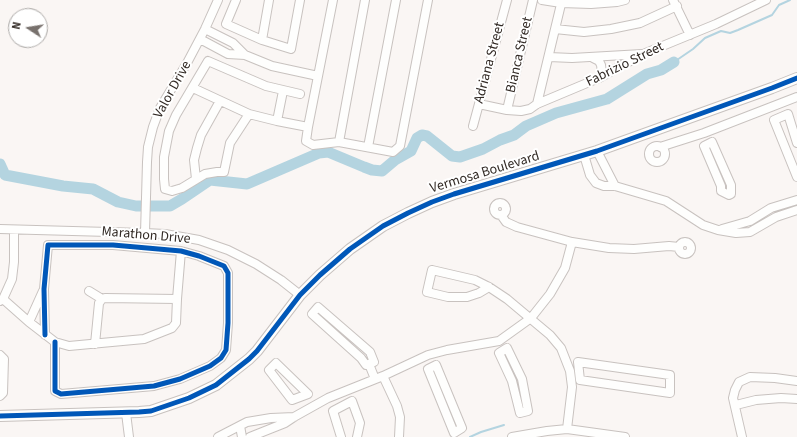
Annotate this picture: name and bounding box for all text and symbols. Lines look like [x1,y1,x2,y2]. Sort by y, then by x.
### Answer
north arrow [8,8,48,48]
street label: Bianca Street [503,15,537,95]
text: N [9,20,25,31]
street label: Adriana Street [471,21,509,105]
street label: Fabrizio Street [583,39,667,91]
street label: Valor Drive [150,58,196,122]
street label: Vermosa Boulevard [428,148,542,198]
street label: Marathon Drive [101,224,191,248]

